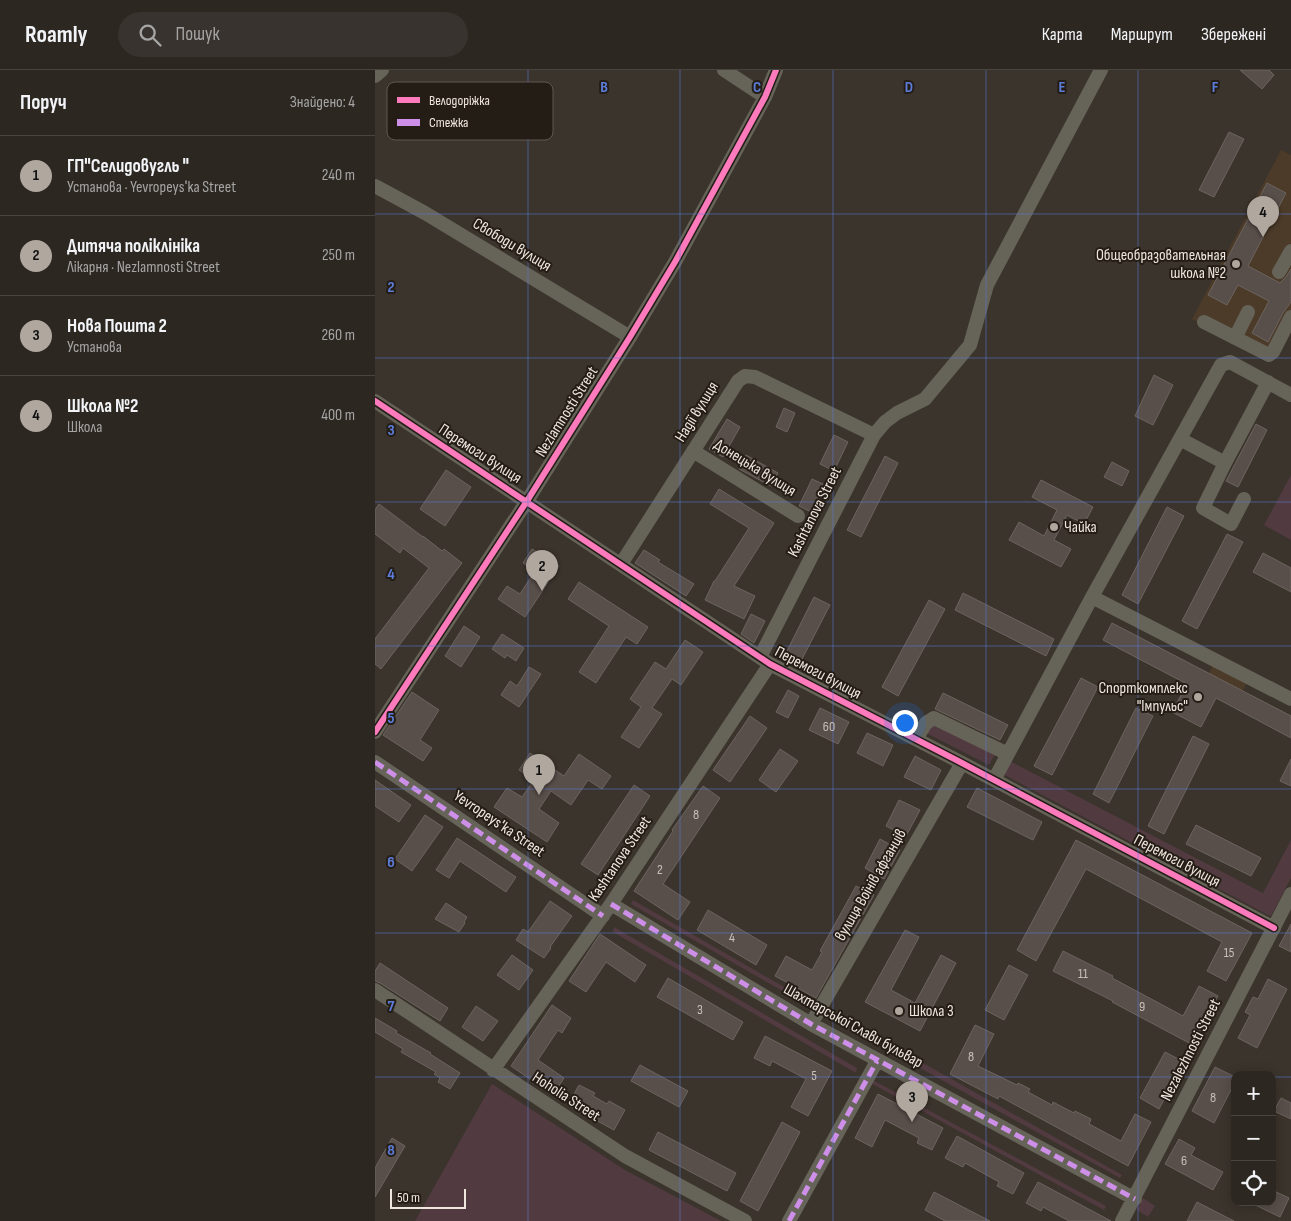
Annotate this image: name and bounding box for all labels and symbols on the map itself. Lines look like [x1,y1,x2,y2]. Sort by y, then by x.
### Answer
text: B [600,78,608,97]
text: C [753,78,761,97]
text: D [905,78,913,97]
text: E [1059,78,1066,97]
text: F [1212,78,1219,97]
legend [387,82,553,140]
text: Велодоріжка [429,92,490,109]
text: Стежка [429,114,469,131]
pin: 4 [1247,196,1279,237]
street label: Свободи вулиця [469,214,555,276]
place label: Общеобразовательная школа №2 [1096,246,1226,283]
marker: Общеобразовательная школа №2 [1230,258,1242,270]
text: 2 [387,278,395,297]
street label: Nezlamnosti Street [532,363,602,461]
street label: Надії вулиця [671,378,723,446]
street label: Перемоги вулиця [435,420,525,488]
text: 3 [387,421,395,440]
street label: Донецька вулиця [710,435,800,501]
street label: Kashtanova Street [784,464,846,560]
place label: Чайка [1064,518,1097,537]
marker: Чайка [1048,521,1060,533]
pin: 2 [526,550,558,591]
text: 4 [387,565,395,584]
street label: Перемоги вулиця [772,642,864,704]
place label: Спорткомплекс "Імпульс" [1098,679,1188,716]
marker: Спорткомплекс "Імпульс" [1192,691,1204,703]
text: 5 [387,709,395,728]
your location [892,710,918,736]
house number: 60 [823,718,835,735]
pin: 1 [523,754,555,795]
street label: Yevropeysʹka Street [450,787,548,862]
house number: 8 [693,806,699,823]
street label: Kashtanova Street [585,813,656,905]
street label: вулиця Воїнів афганців [831,826,911,944]
street label: Перемоги вулиця [1131,830,1223,892]
text: 6 [387,853,395,872]
house number: 2 [657,861,663,878]
house number: 4 [729,929,735,946]
house number: 15 [1224,944,1235,961]
house number: 11 [1078,965,1088,982]
street label: Шахтарської Слави бульвар [780,980,926,1072]
street label: Nezalezhnosti Street [1157,996,1225,1104]
text: 7 [388,997,395,1016]
house number: 9 [1139,998,1145,1015]
house number: 3 [697,1001,703,1018]
place label: Школа 3 [909,1002,954,1021]
marker: Школа 3 [893,1005,905,1017]
house number: 8 [968,1048,974,1065]
house number: 5 [811,1067,817,1084]
street label: Hoholia Street [529,1068,604,1126]
pin: 3 [896,1081,928,1122]
house number: 8 [1210,1089,1216,1106]
text: 8 [387,1141,395,1160]
house number: 6 [1181,1152,1187,1169]
scale bar [390,1186,466,1209]

